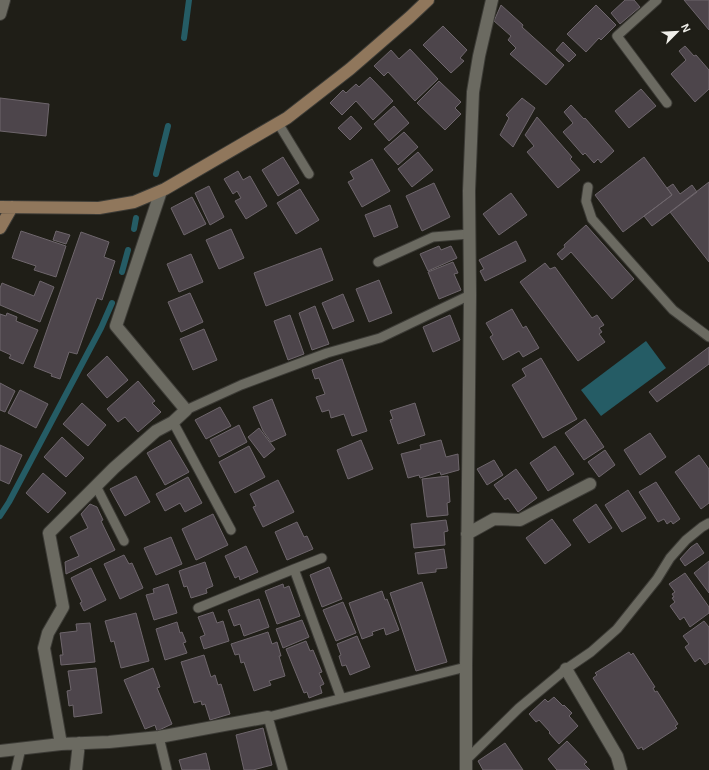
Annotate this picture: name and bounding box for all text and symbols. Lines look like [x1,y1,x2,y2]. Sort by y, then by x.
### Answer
north arrow [657,12,697,52]
text: N [679,22,693,34]

